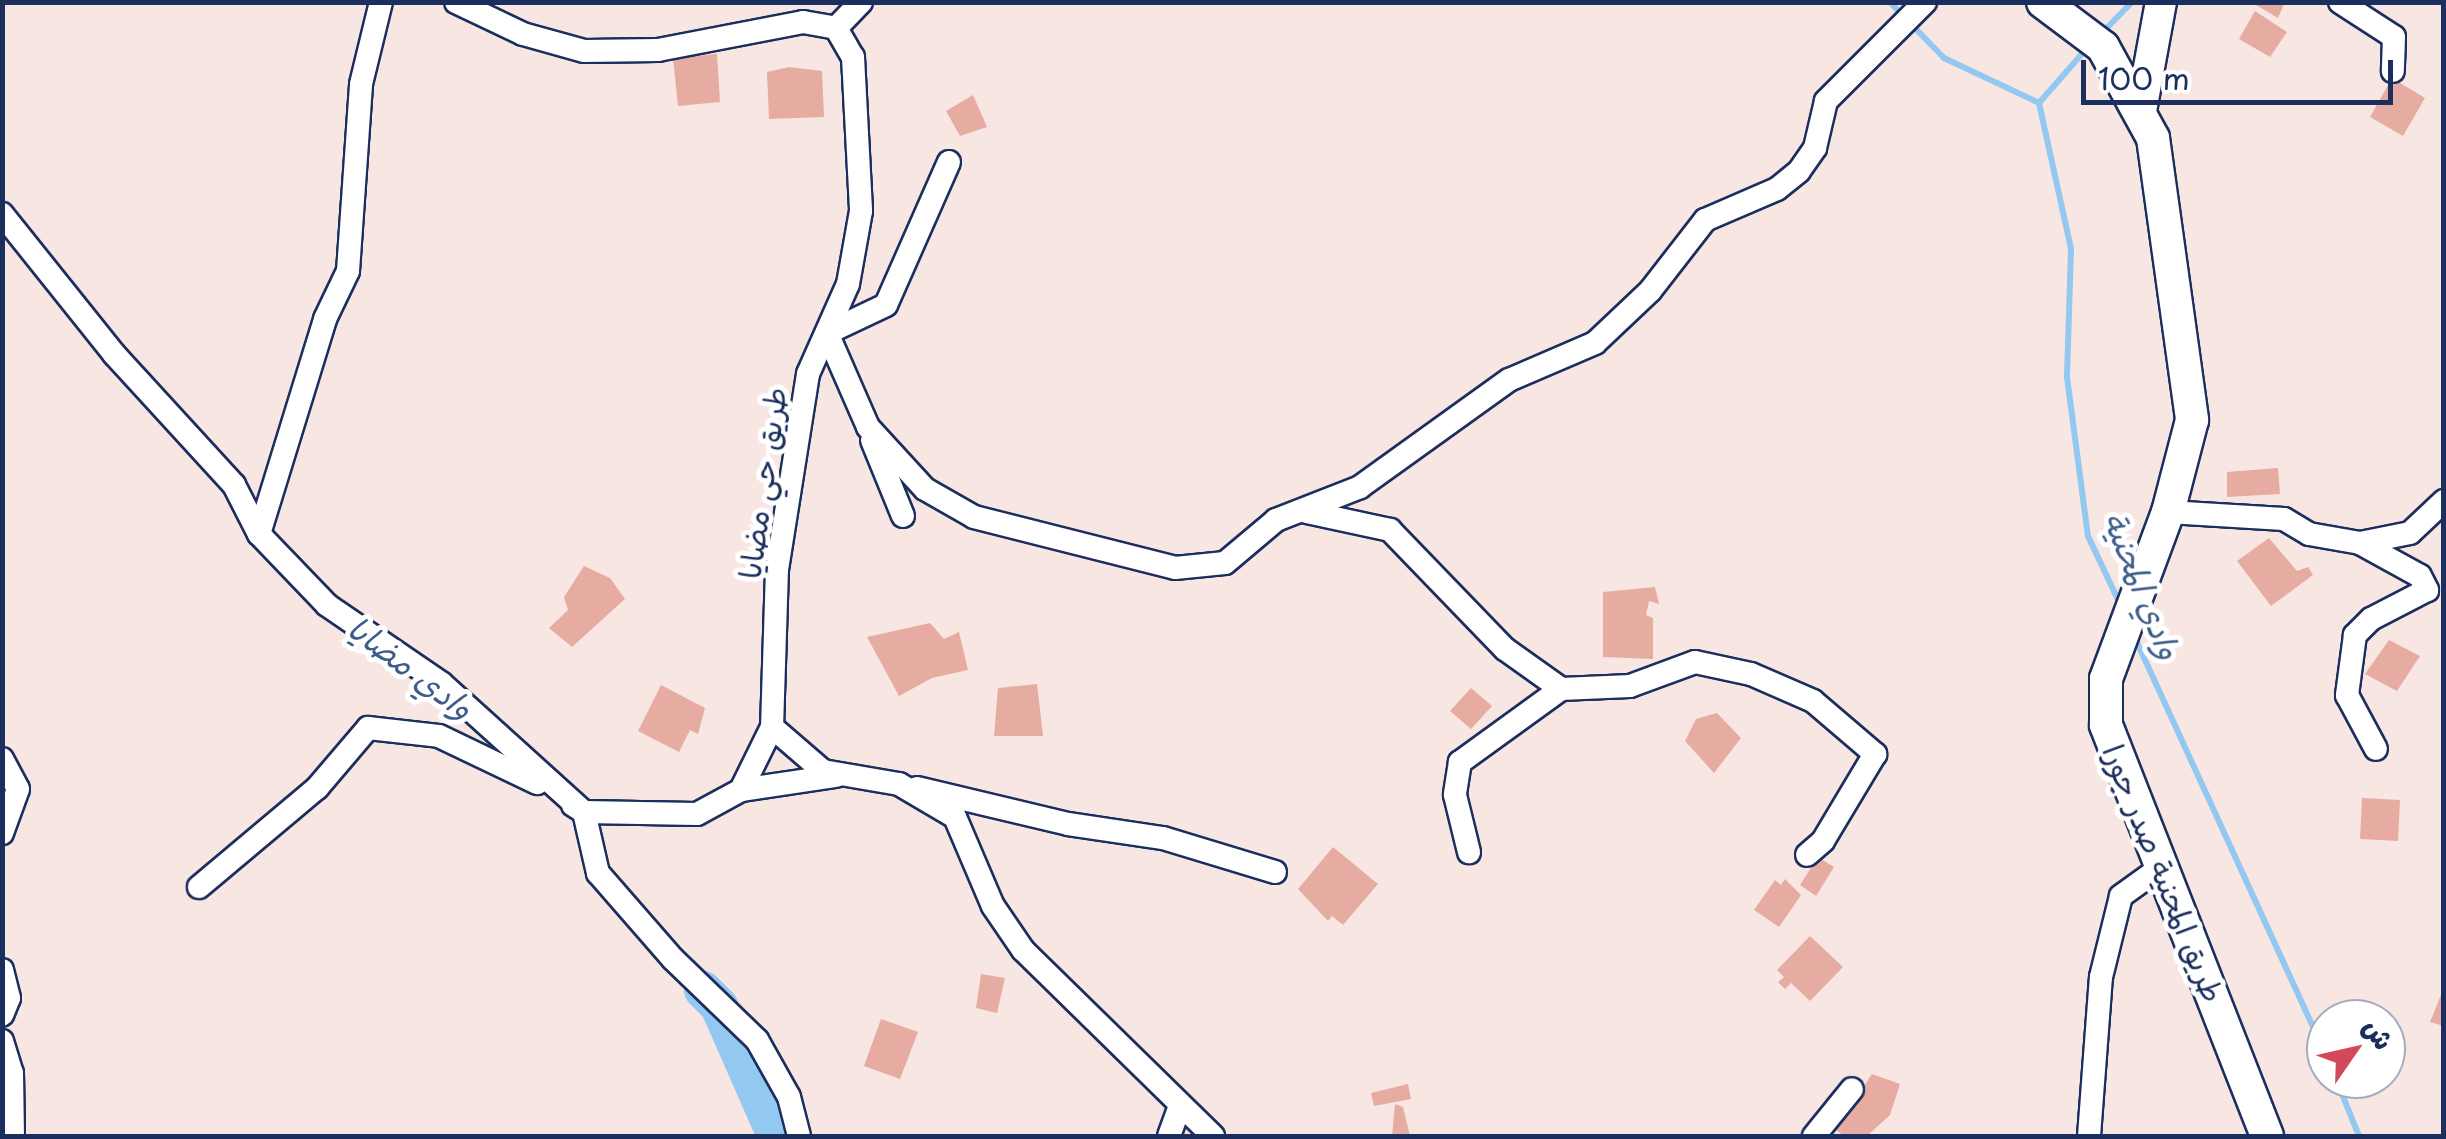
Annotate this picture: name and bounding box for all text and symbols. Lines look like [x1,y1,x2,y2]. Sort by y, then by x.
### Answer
scale bar [2086,40,2398,102]
text: 100 m [2098,55,2190,100]
street label: طريق حي مضايا [731,385,793,581]
water label: وادي المحنية [2096,506,2190,664]
water label: وادي مضايا [341,607,481,727]
street label: طريق المحنية صدر جورا [2096,739,2232,1007]
north arrow [2306,999,2406,1099]
text: ش [2353,1008,2406,1058]

